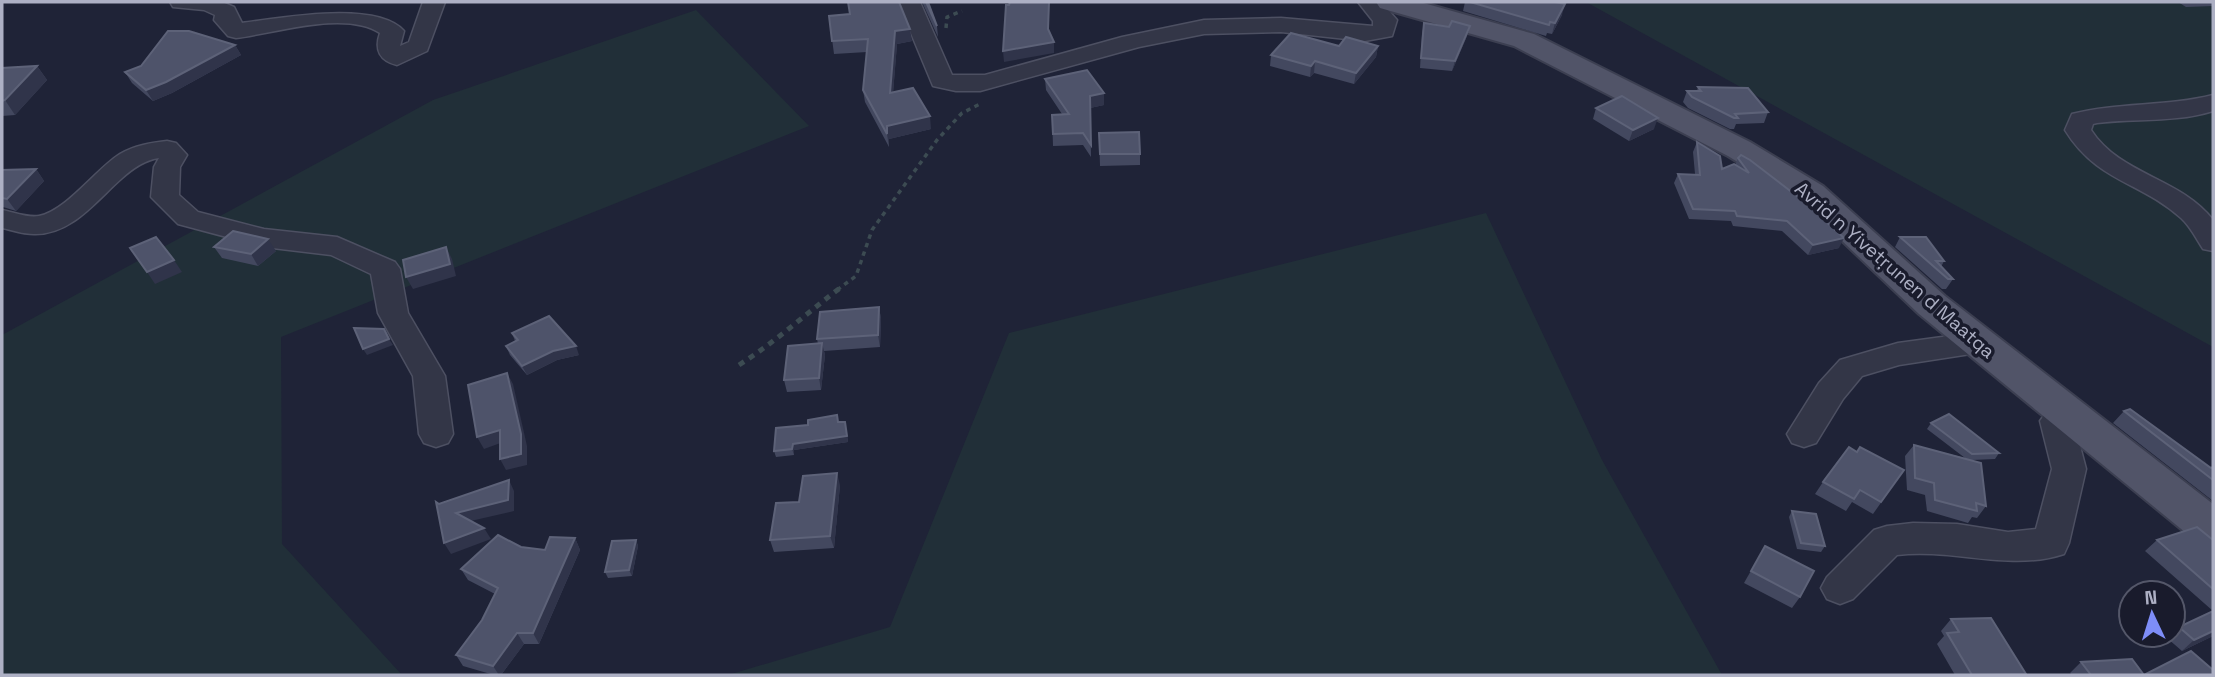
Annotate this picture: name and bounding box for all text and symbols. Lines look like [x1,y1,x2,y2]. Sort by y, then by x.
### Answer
street label: Avrid n Yivetṛunen d Maatqa [1790,176,2000,364]
north arrow [2117,579,2187,649]
text: N [2144,585,2158,610]

